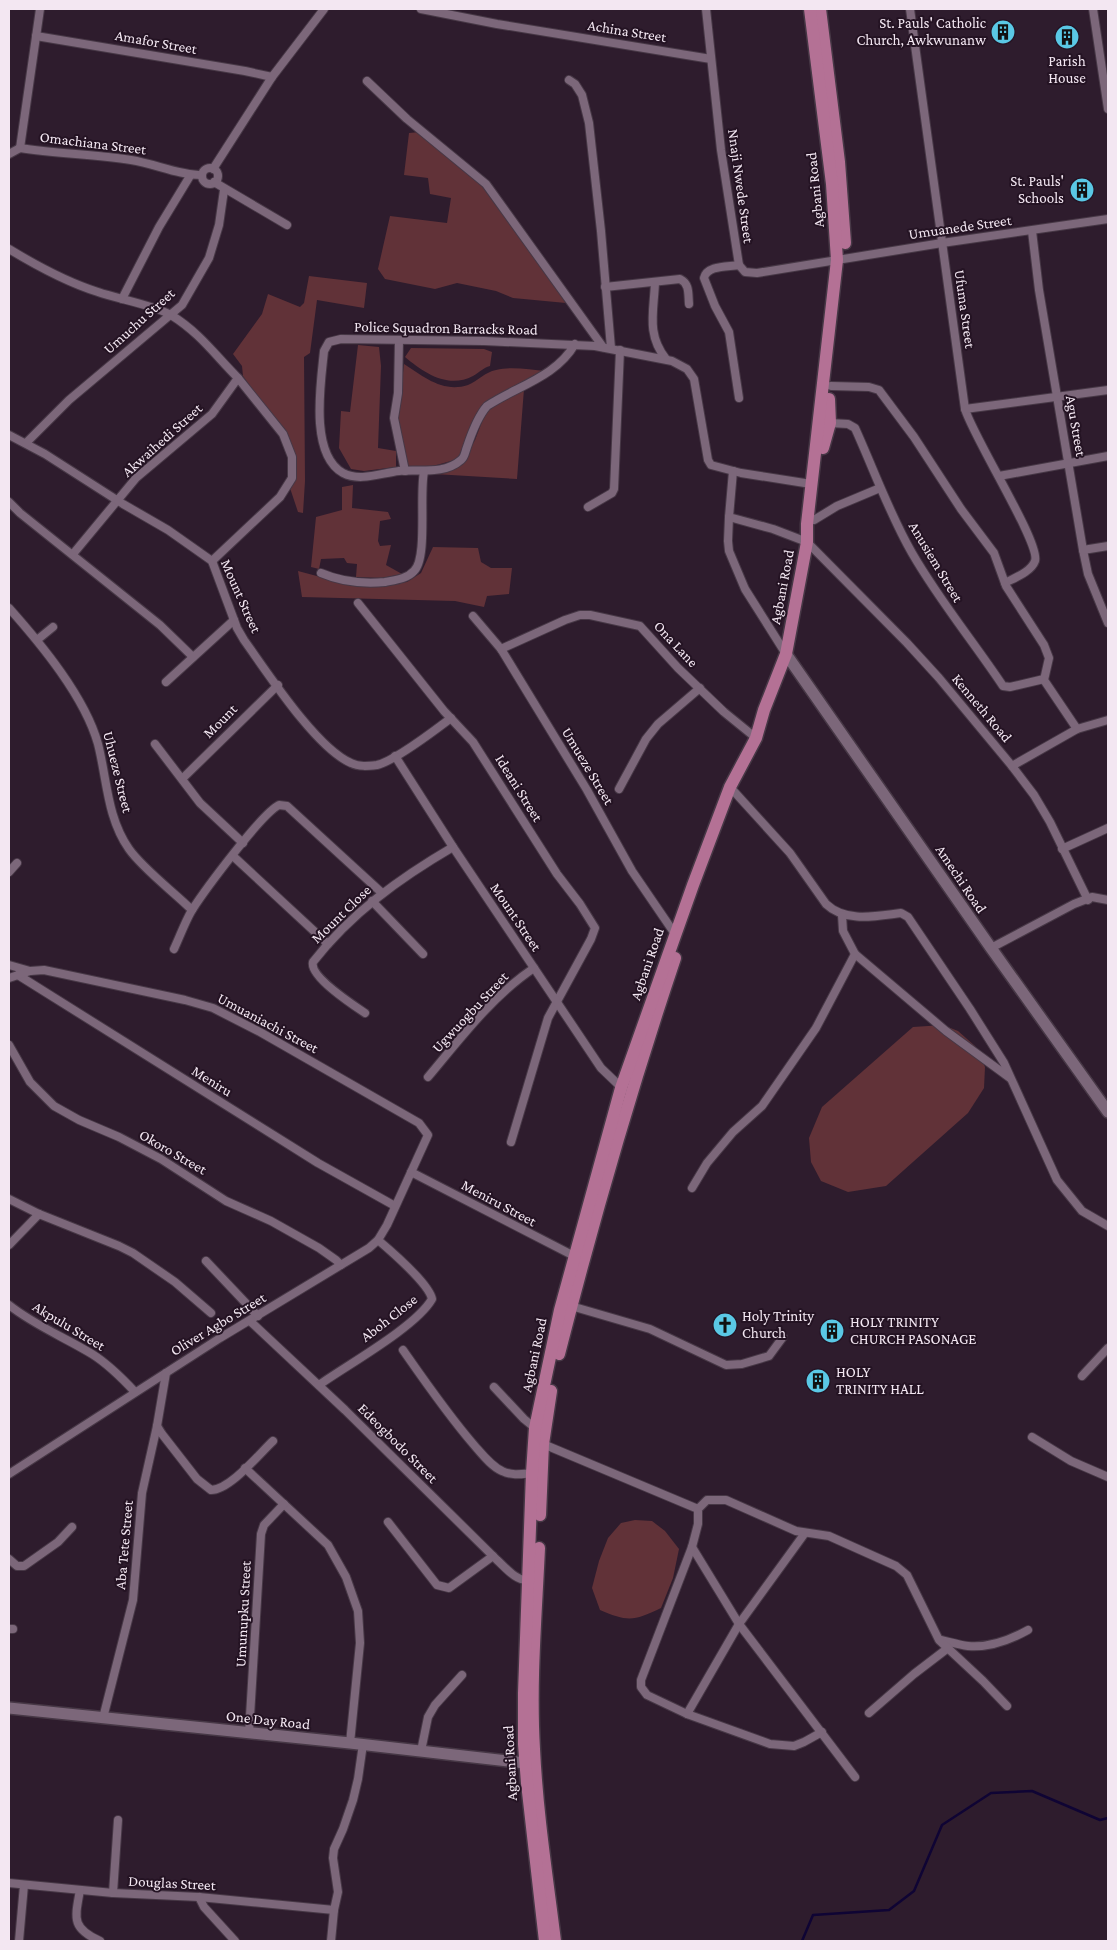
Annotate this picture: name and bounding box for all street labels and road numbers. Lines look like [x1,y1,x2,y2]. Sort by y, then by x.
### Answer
street label: Achina Street [586,17,669,45]
street label: Amafor Street [114,27,199,57]
street label: Nnaji Nwede Street [724,128,757,245]
street label: Omachiana Street [39,129,148,158]
street label: Agbani Road [803,151,828,228]
street label: Umuanede Street [908,212,1014,242]
street label: Ufuma Street [952,269,979,350]
street label: Umuchu Street [100,284,179,357]
street label: Police Squadron Barracks Road [354,318,538,339]
street label: Agu Street [1062,394,1089,459]
street label: Akwaihedi Street [119,399,206,480]
street label: Anusiem Street [906,519,967,606]
street label: Agbani Road [767,548,798,626]
street label: Mount Street [218,557,265,636]
street label: Ona Lane [651,618,702,671]
street label: Kenneth Road [949,671,1015,745]
street label: Mount [200,700,241,741]
street label: Umueze Street [559,724,618,808]
street label: Uhueze Street [100,730,136,815]
street label: Ideani Street [492,752,546,825]
street label: Amechi Road [932,842,990,916]
street label: Mount Street [487,880,545,955]
street label: Mount Close [308,881,374,946]
street label: Agbani Road [627,926,668,1003]
street label: Ugwuogbu Street [429,968,513,1056]
street label: Umuaniachi Street [215,990,322,1057]
street label: Meniru [189,1062,235,1100]
street label: Okoro Street [137,1126,210,1178]
street label: Meniru Street [459,1177,540,1230]
street label: Oliver Agbo Street [167,1289,270,1360]
street label: Aboh Close [358,1291,421,1345]
street label: Akpulu Street [29,1298,109,1355]
street label: Agbani Road [518,1316,551,1394]
street label: Edeogbodo Street [354,1400,442,1487]
street label: Aba Tete Street [112,1499,136,1590]
street label: Umunupku Street [232,1559,255,1668]
street label: One Day Road [225,1708,311,1733]
street label: Agbani Road [500,1725,521,1801]
street label: Douglas Street [128,1873,217,1894]

